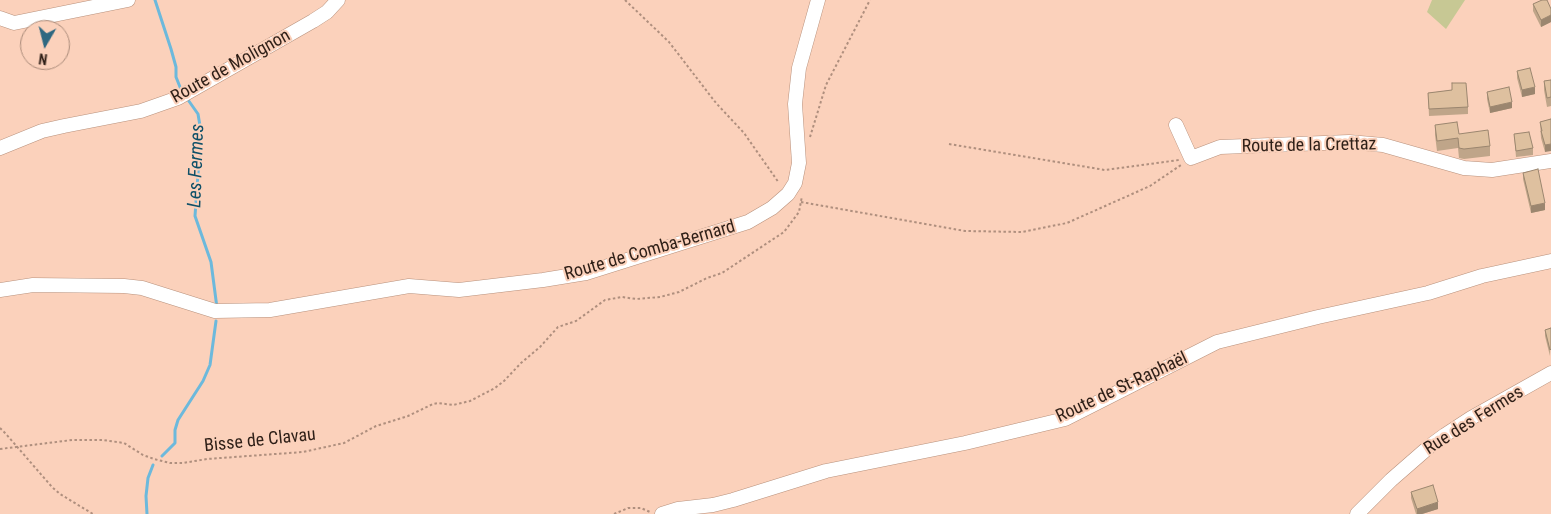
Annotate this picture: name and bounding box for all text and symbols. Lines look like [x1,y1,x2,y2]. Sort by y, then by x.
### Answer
north arrow [20,20,70,70]
street label: Route de Molignon [168,25,294,109]
text: N [38,50,48,67]
water label: Les Fermes [184,124,210,208]
street label: Route de la Crettaz [1241,134,1377,158]
street label: Route de Comba-Bernard [562,216,738,286]
street label: Route de St-Raphaël [1053,348,1191,428]
street label: Rue des Fermes [1420,382,1528,460]
street label: Bisse de Clavau [203,424,317,458]

